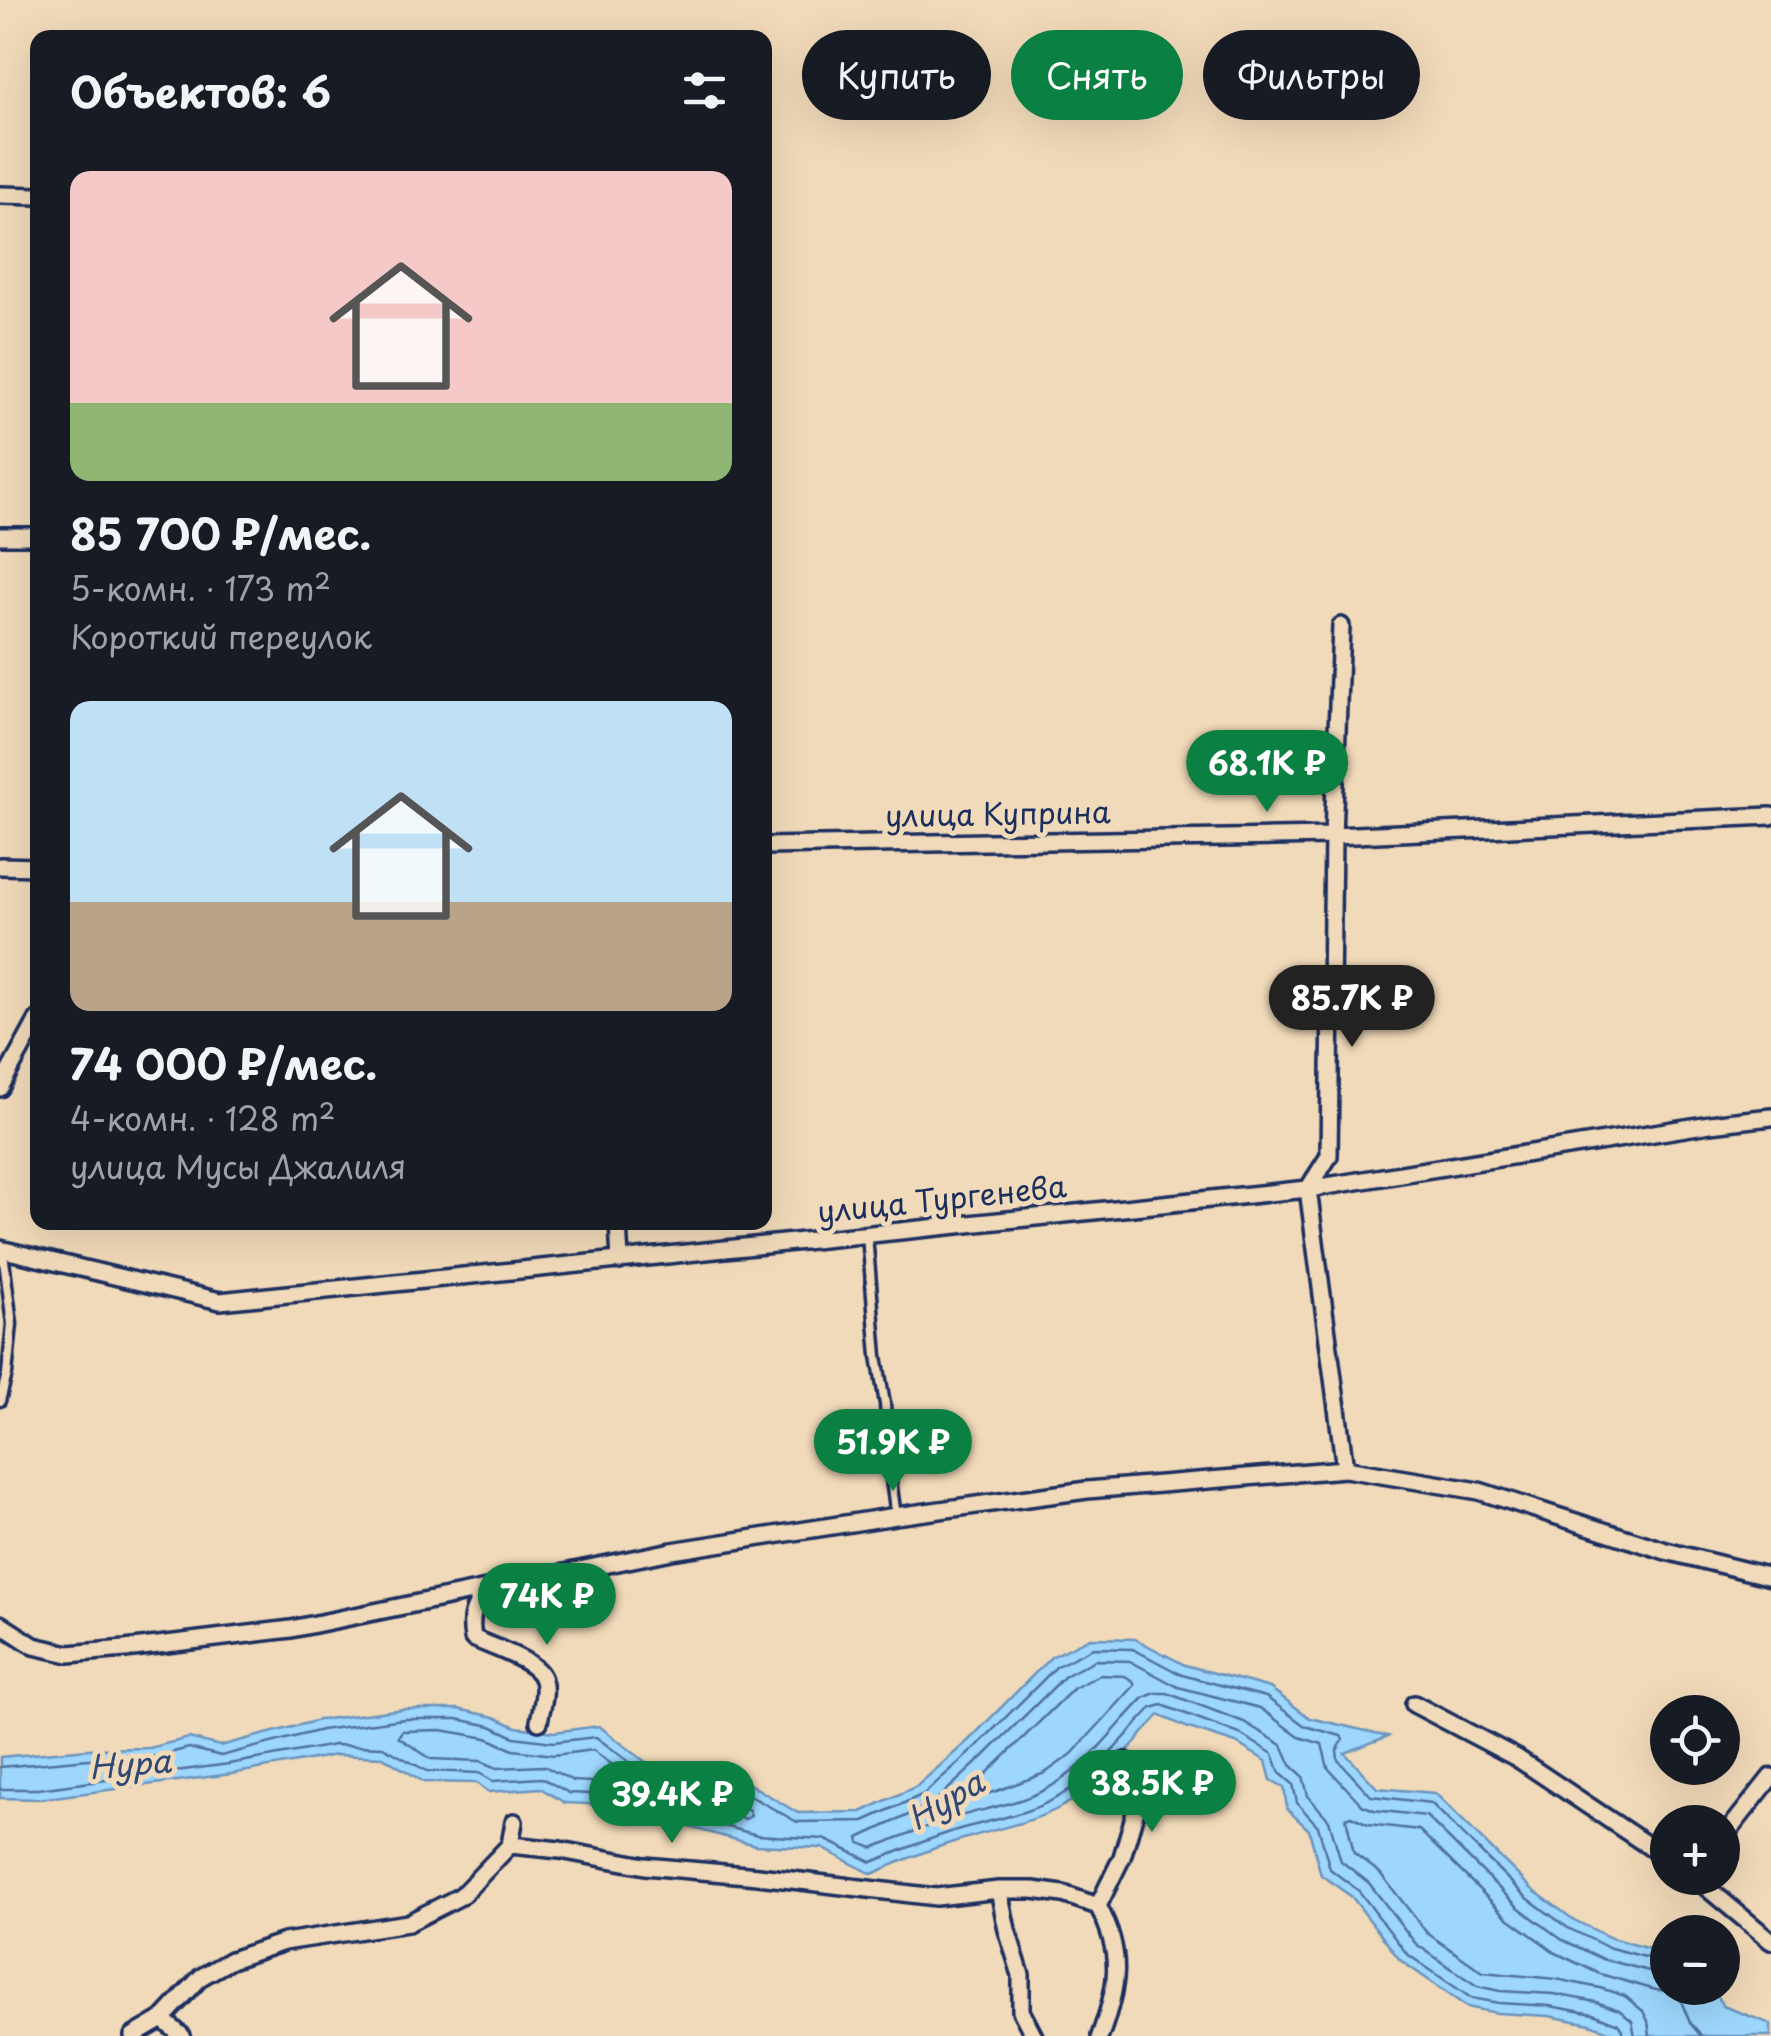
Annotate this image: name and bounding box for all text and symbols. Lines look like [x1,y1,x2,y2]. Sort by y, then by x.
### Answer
chip: Купить [802,30,991,120]
chip: Снять [1011,30,1183,120]
chip: Фильтры [1203,30,1420,120]
text: Объектов: 6 [70,59,331,122]
icon: filters [677,63,732,118]
icon: home [311,236,491,416]
text: 85 700 ₽/мес. [70,501,371,564]
text: 5-комн. · 173 m² [70,564,331,612]
text: Короткий переулок [70,612,372,660]
pin: 68.1K ₽ [1175,730,1359,815]
text: 68.1K ₽ [1208,738,1326,786]
icon: home [311,766,491,946]
street label: улица Куприна [885,788,1111,837]
pin: 85.7K ₽ [1260,965,1444,1050]
text: 85.7K ₽ [1291,973,1413,1021]
text: 74 000 ₽/мес. [70,1031,377,1094]
text: 4-комн. · 128 m² [70,1094,336,1142]
text: улица Мусы Джалиля [70,1142,406,1190]
street label: улица Тургенева [815,1162,1069,1233]
pin: 51.9K ₽ [801,1409,985,1494]
text: 51.9K ₽ [836,1417,950,1465]
pin: 74K ₽ [477,1563,617,1648]
text: 74K ₽ [500,1571,594,1619]
map controls [1650,1695,1740,2005]
button: locate [1650,1695,1740,1785]
water label: Нура [87,1735,174,1790]
pin: 38.5K ₽ [1060,1750,1244,1835]
water label: Нура [897,1757,993,1841]
text: 38.5K ₽ [1090,1758,1214,1806]
pin: 39.4K ₽ [580,1761,764,1846]
text: 39.4K ₽ [611,1769,733,1817]
button: + [1650,1805,1740,1895]
button: − [1650,1915,1740,2005]

